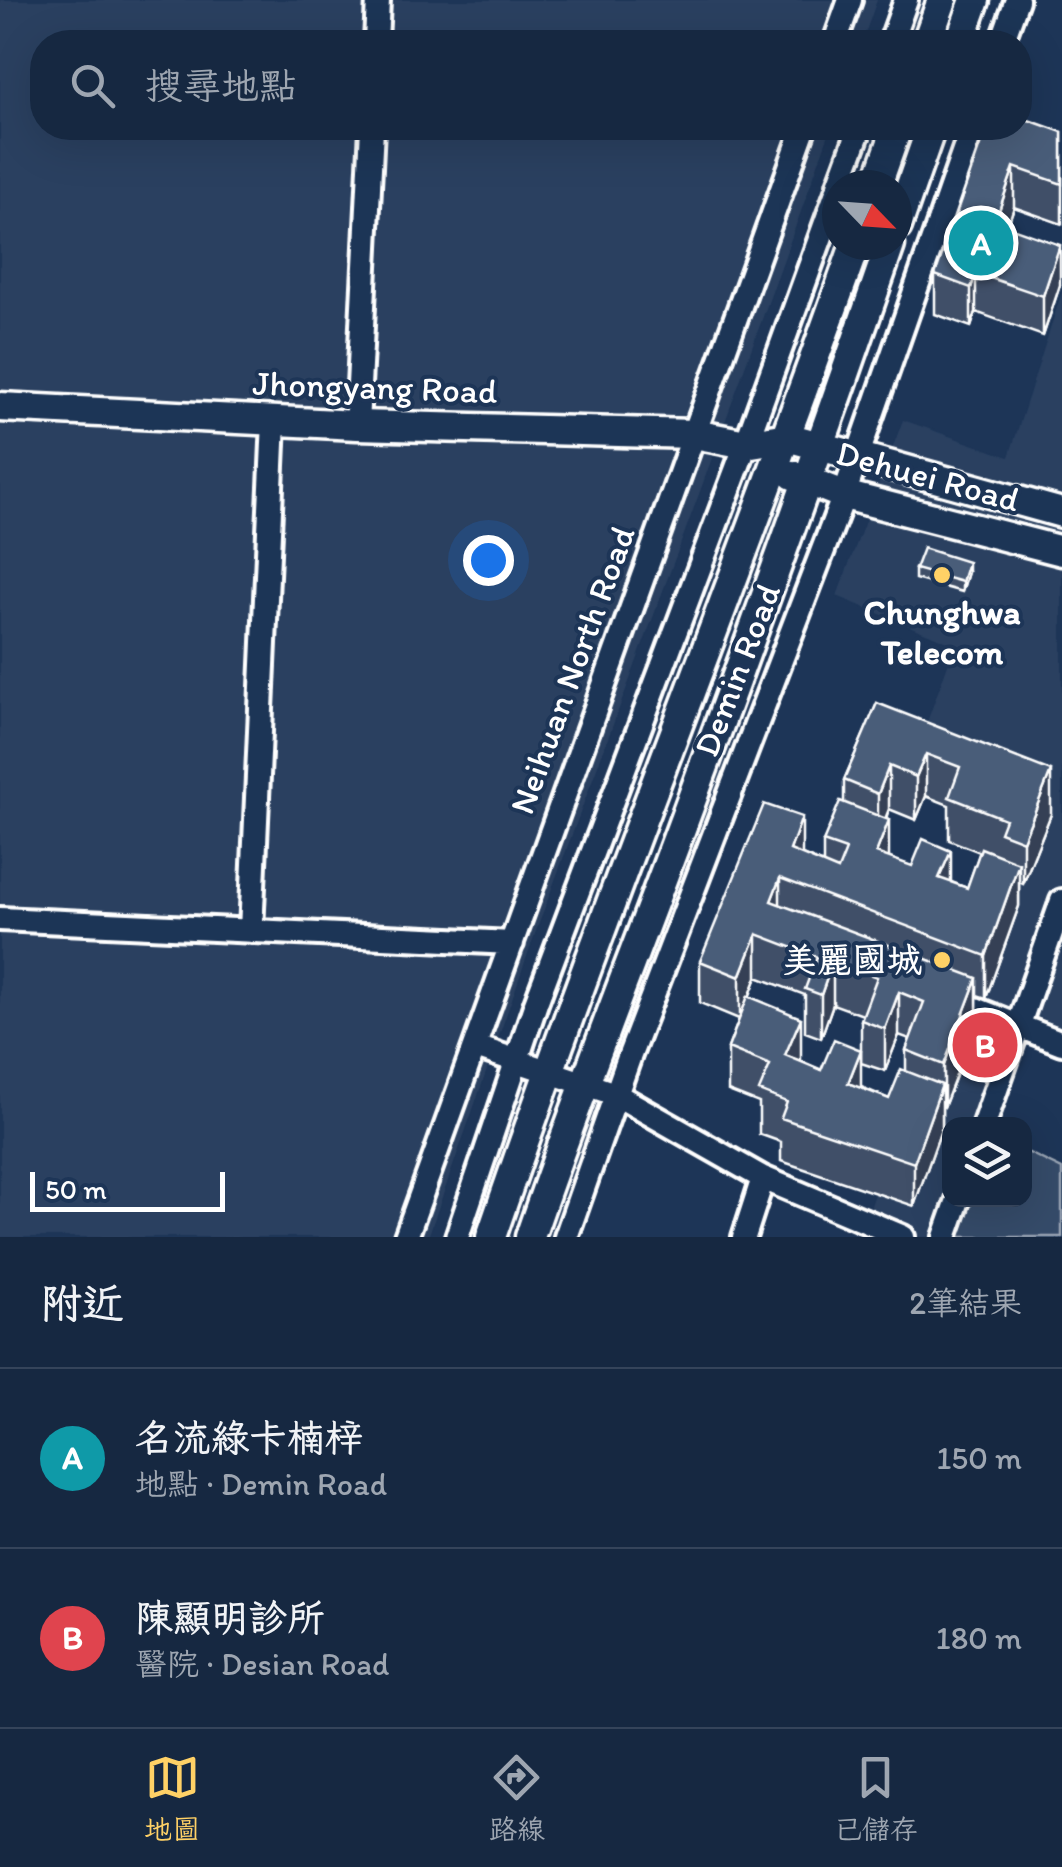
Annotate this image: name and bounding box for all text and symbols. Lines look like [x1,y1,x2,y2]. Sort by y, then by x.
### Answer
search box [30,30,1032,140]
icon: search [65,58,120,113]
text: 搜尋地點 [145,63,297,109]
north arrow [822,170,912,260]
pin: A [948,206,1014,280]
street label: Jhongyang Road [252,362,498,412]
street label: Dehuei Road [832,431,1024,521]
street label: Neihuan North Road [500,520,644,820]
your location [463,535,514,586]
marker: Chunghwa Telecom [931,564,953,586]
street label: Demin Road [685,578,789,762]
place label: Chunghwa Telecom [863,591,1021,673]
place label: 美麗國城 [782,939,922,981]
marker: 美麗國城 [931,949,953,971]
pin: B [952,1008,1018,1082]
map controls [942,1117,1032,1207]
button: layers [942,1117,1032,1207]
scale bar [30,1167,225,1212]
text: 50 m [45,1172,107,1206]
text: 附近 [40,1278,124,1329]
text: 2筆結果 [909,1284,1022,1322]
text: 名流綠卡楠梓 [135,1415,363,1461]
text: A [62,1439,83,1477]
text: 150 m [937,1439,1022,1477]
text: 地點 · Demin Road [135,1465,387,1503]
text: 陳顯明診所 [135,1595,325,1641]
text: B [62,1619,83,1657]
text: 180 m [936,1619,1022,1657]
text: 醫院 · Desian Road [135,1645,390,1683]
tab: 地圖 [144,1750,200,1847]
tab: 路線 [489,1750,545,1847]
tab: 已儲存 [834,1750,918,1847]

